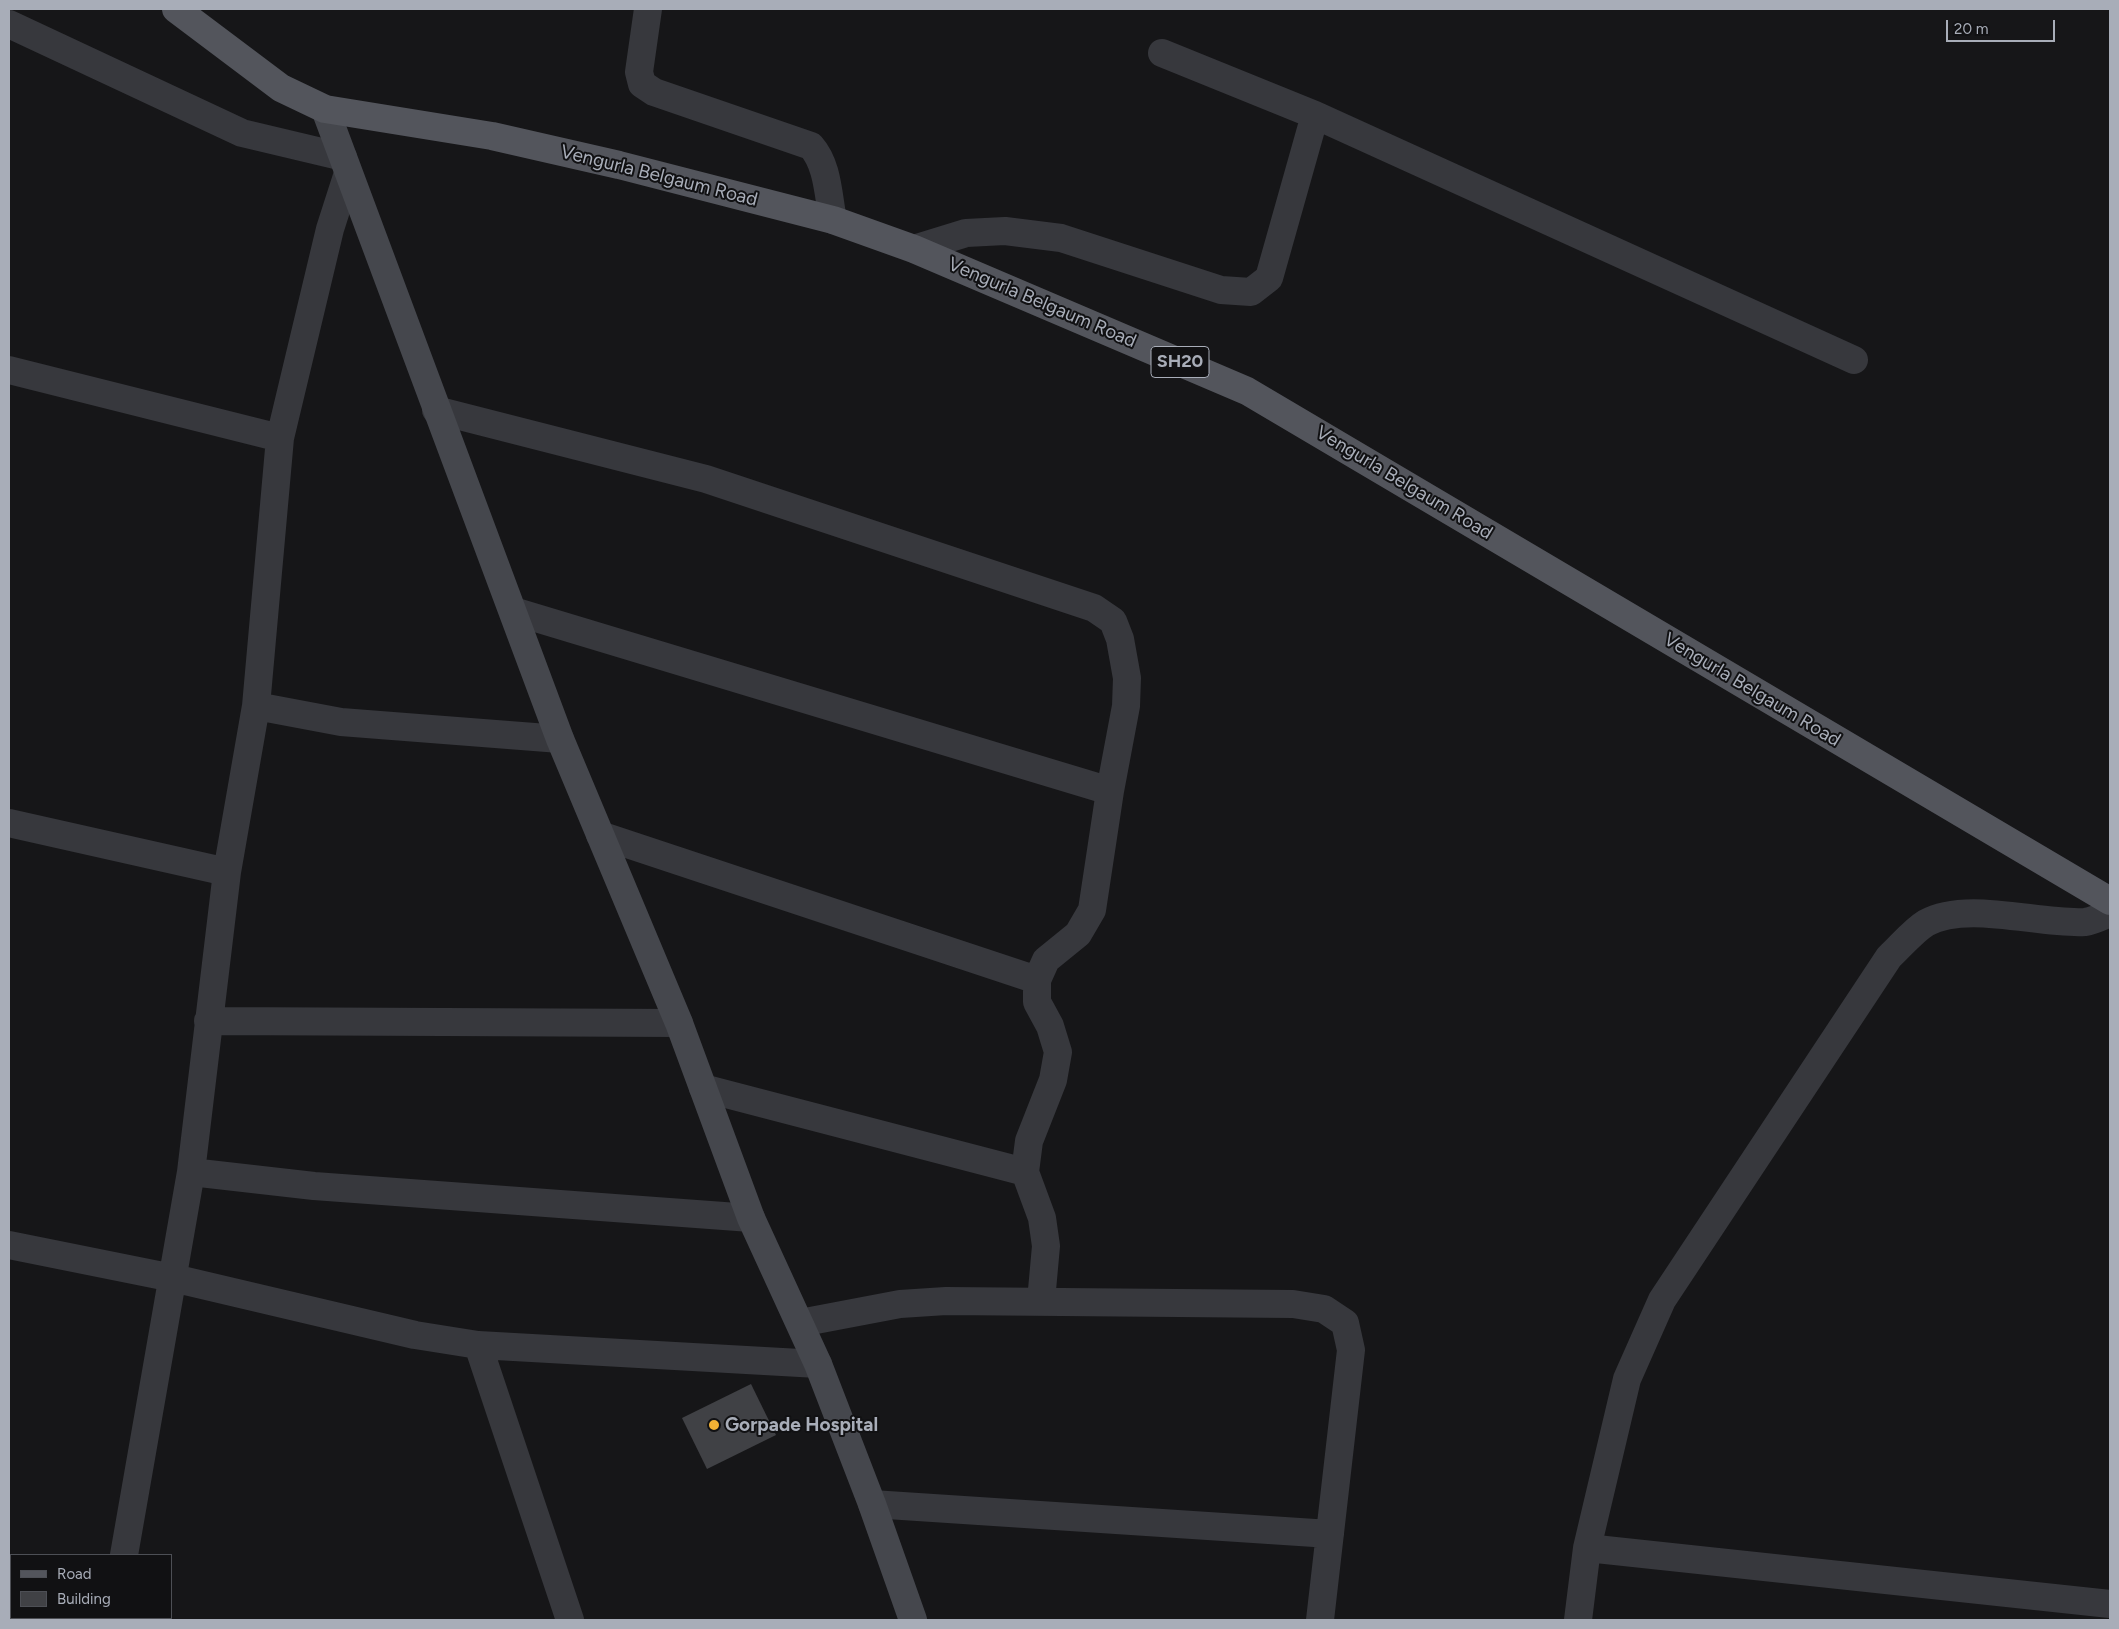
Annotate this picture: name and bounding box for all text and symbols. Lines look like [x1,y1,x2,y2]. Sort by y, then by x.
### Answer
scale bar [1949,10,2058,42]
text: 20 m [1954,20,1988,38]
street label: Vengurla Belgaum Road [558,140,760,212]
street label: Vengurla Belgaum Road [944,253,1140,353]
road number: SH20 [1151,347,1209,378]
street label: Vengurla Belgaum Road [1311,421,1497,545]
street label: Vengurla Belgaum Road [1659,628,1845,752]
place label: Gorpade Hospital [725,1414,878,1436]
marker: Gorpade Hospital [707,1418,721,1432]
legend [10,1554,172,1619]
text: Road [57,1565,92,1583]
text: Building [57,1590,111,1608]

